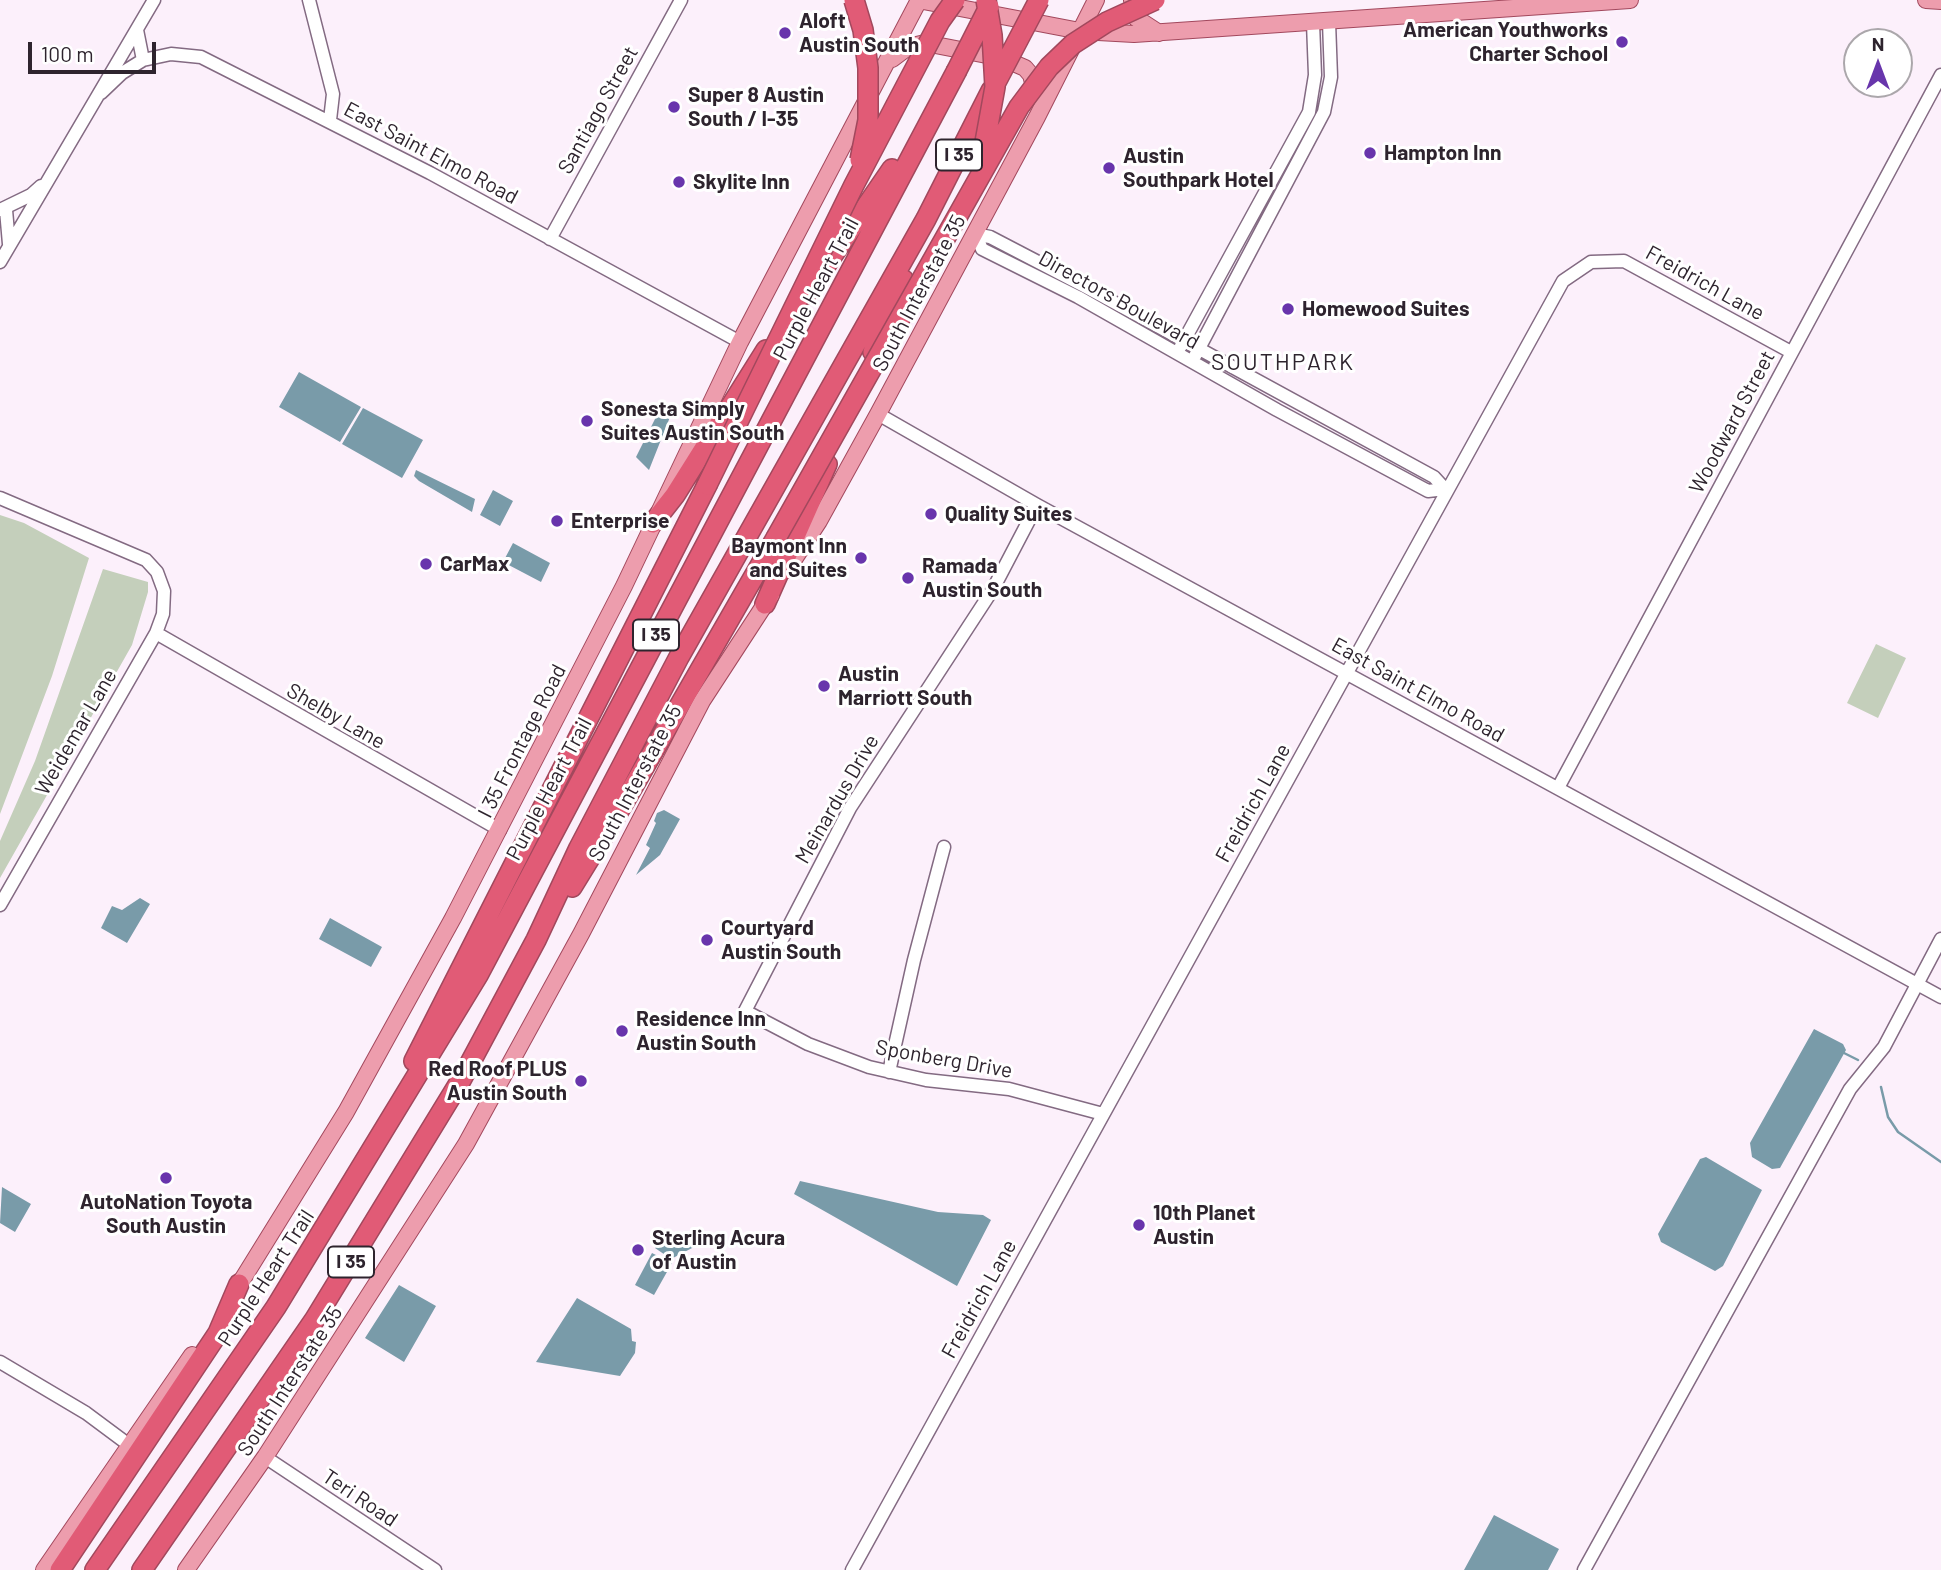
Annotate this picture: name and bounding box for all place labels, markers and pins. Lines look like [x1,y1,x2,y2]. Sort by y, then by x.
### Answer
place label: Aloft Austin South [799,8,919,58]
place label: American Youthworks Charter School [1403,17,1608,67]
marker: Aloft Austin South [777,25,793,41]
marker: American Youthworks Charter School [1614,34,1630,50]
place label: Super 8 Austin South / I-35 [688,82,824,132]
marker: Super 8 Austin South / I-35 [666,99,682,115]
place label: Hampton Inn [1384,140,1501,166]
place label: Austin Southpark Hotel [1123,143,1274,193]
marker: Hampton Inn [1362,145,1378,161]
marker: Austin Southpark Hotel [1101,160,1117,176]
place label: Skylite Inn [693,169,790,195]
marker: Skylite Inn [671,174,687,190]
place label: Homewood Suites [1302,296,1469,322]
marker: Homewood Suites [1280,301,1296,317]
place label: Sonesta Simply Suites Austin South [601,396,784,446]
marker: Sonesta Simply Suites Austin South [579,413,595,429]
place label: Quality Suites [945,501,1072,527]
marker: Quality Suites [923,506,939,522]
place label: Enterprise [571,508,669,534]
marker: Enterprise [549,513,565,529]
place label: Baymont Inn and Suites [731,533,847,583]
marker: Baymont Inn and Suites [853,550,869,566]
place label: CarMax [440,551,509,577]
place label: Ramada Austin South [922,553,1042,603]
marker: CarMax [418,556,434,572]
marker: Ramada Austin South [900,570,916,586]
place label: Austin Marriott South [838,661,972,711]
marker: Austin Marriott South [816,678,832,694]
place label: Courtyard Austin South [721,915,841,965]
marker: Courtyard Austin South [699,932,715,948]
place label: Residence Inn Austin South [636,1006,766,1056]
marker: Residence Inn Austin South [614,1023,630,1039]
place label: Red Roof PLUS Austin South [428,1056,567,1106]
marker: Red Roof PLUS Austin South [573,1073,589,1089]
marker: AutoNation Toyota South Austin [158,1170,174,1186]
place label: AutoNation Toyota South Austin [80,1189,252,1239]
place label: 10th Planet Austin [1153,1200,1255,1250]
marker: 10th Planet Austin [1131,1217,1147,1233]
place label: Sterling Acura of Austin [652,1225,785,1275]
marker: Sterling Acura of Austin [630,1242,646,1258]

